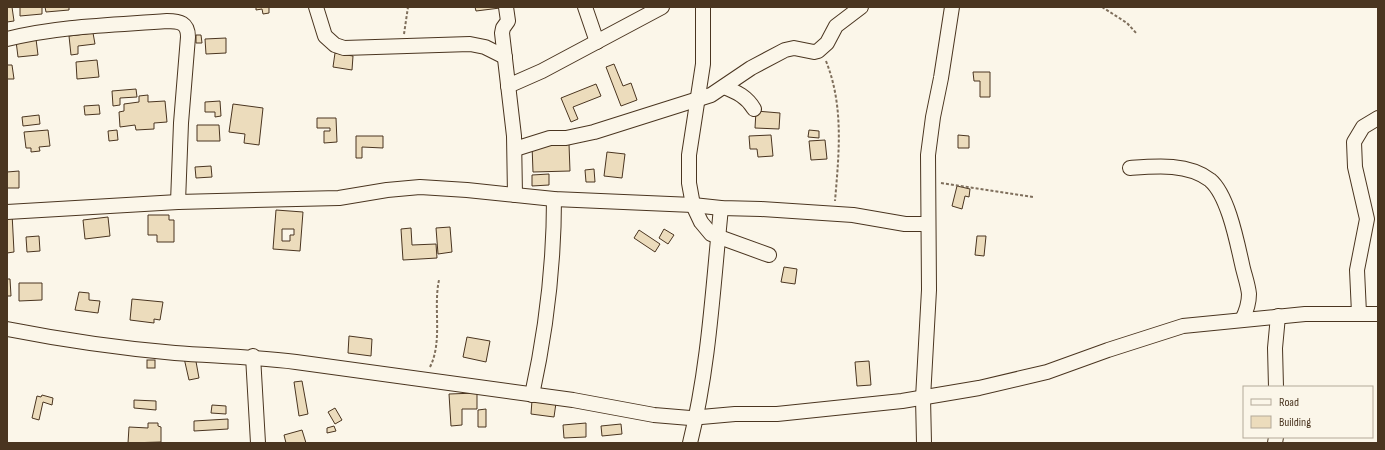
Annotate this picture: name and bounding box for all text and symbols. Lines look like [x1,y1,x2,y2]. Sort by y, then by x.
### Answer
legend [1243,386,1373,438]
text: Road [1279,395,1299,410]
text: Building [1279,415,1311,430]

